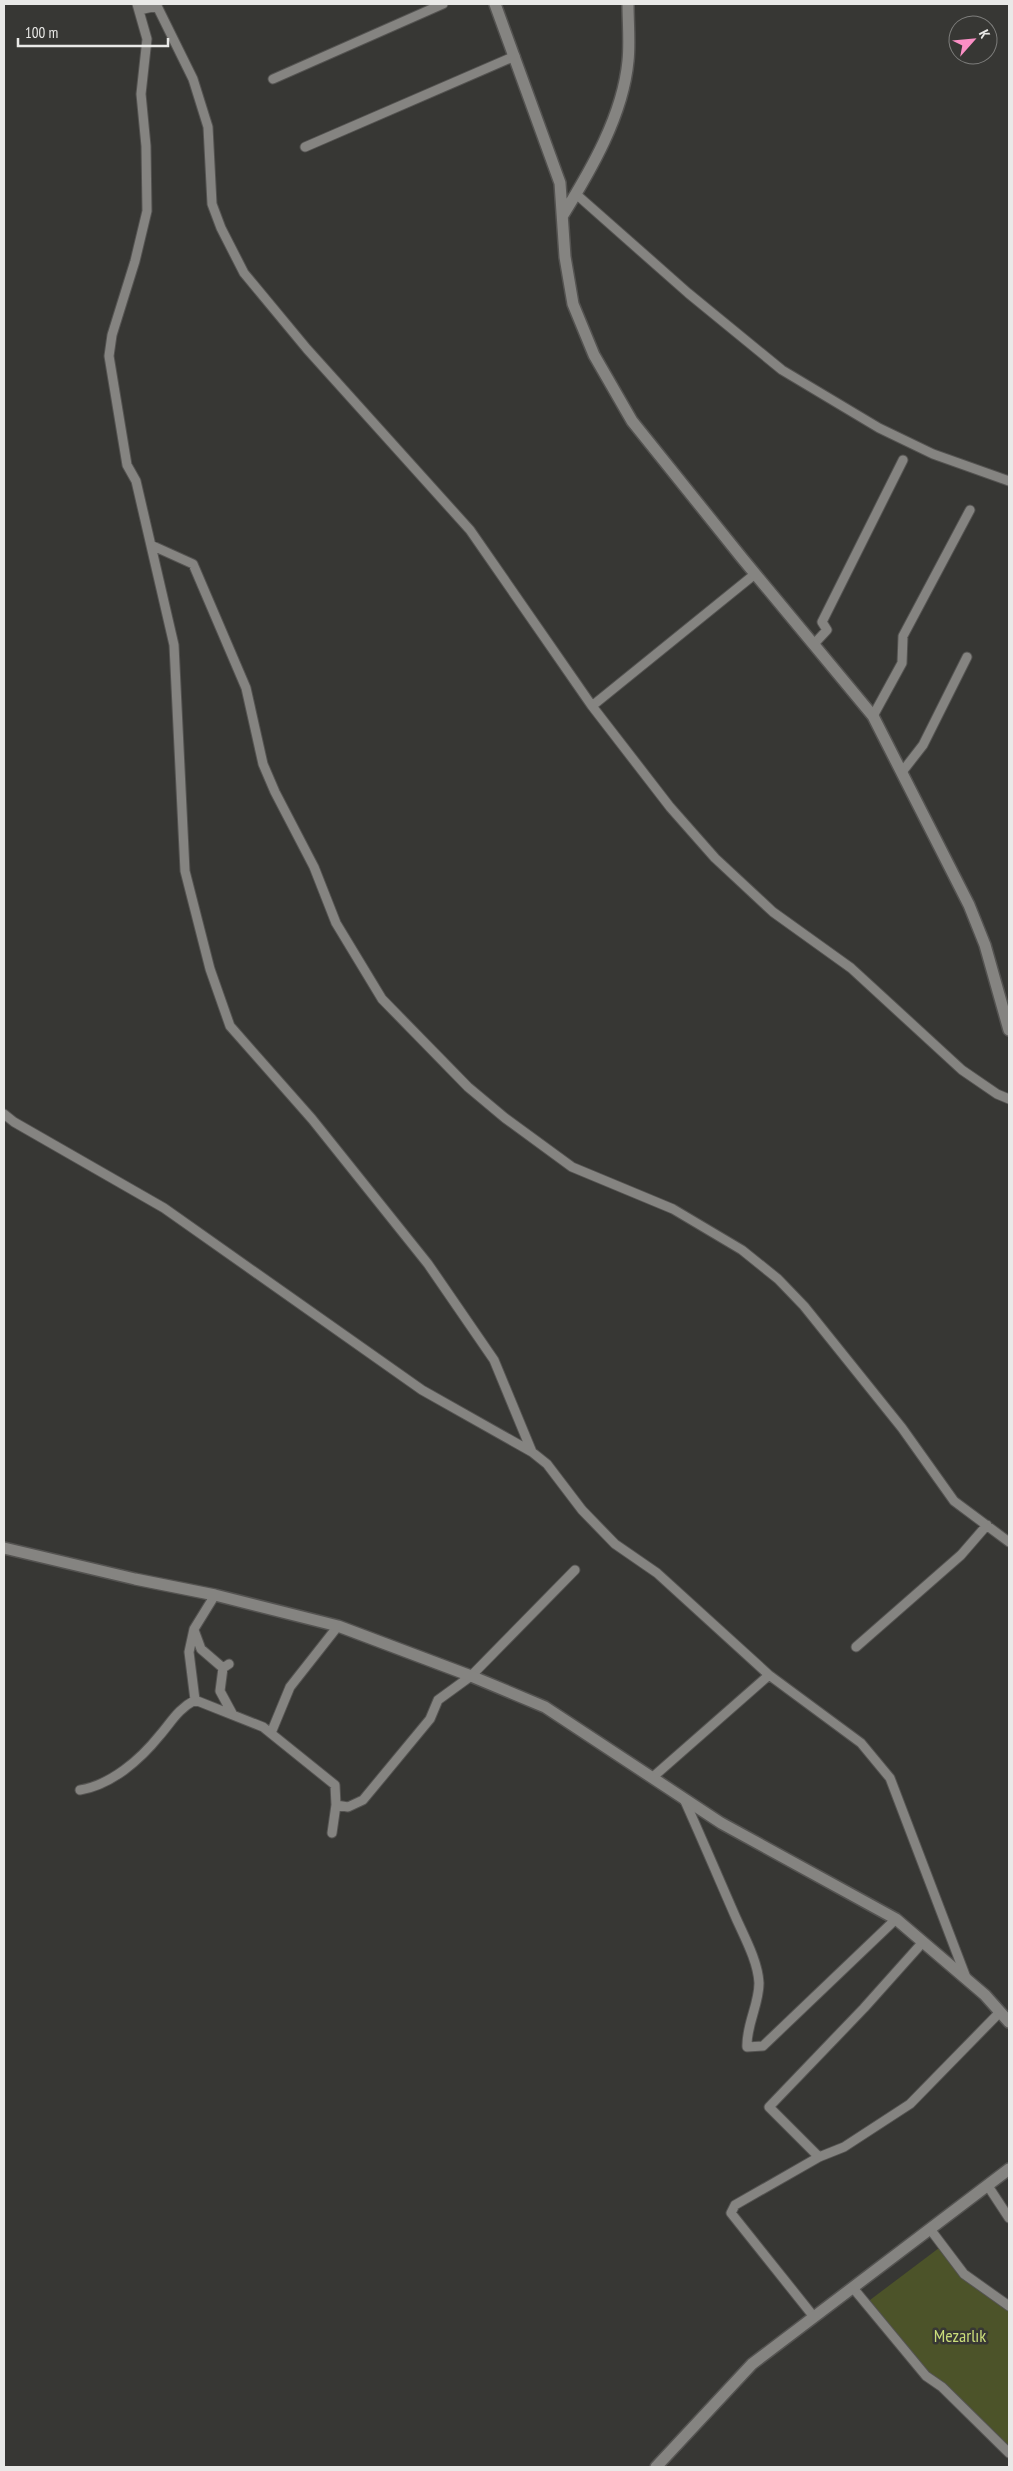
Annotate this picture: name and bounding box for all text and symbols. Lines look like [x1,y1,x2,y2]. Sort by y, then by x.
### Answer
scale bar [18,15,168,47]
north arrow [948,15,998,65]
text: 100 m [25,23,58,42]
text: K [975,27,995,42]
park label: Mezarlık [934,2324,986,2347]

